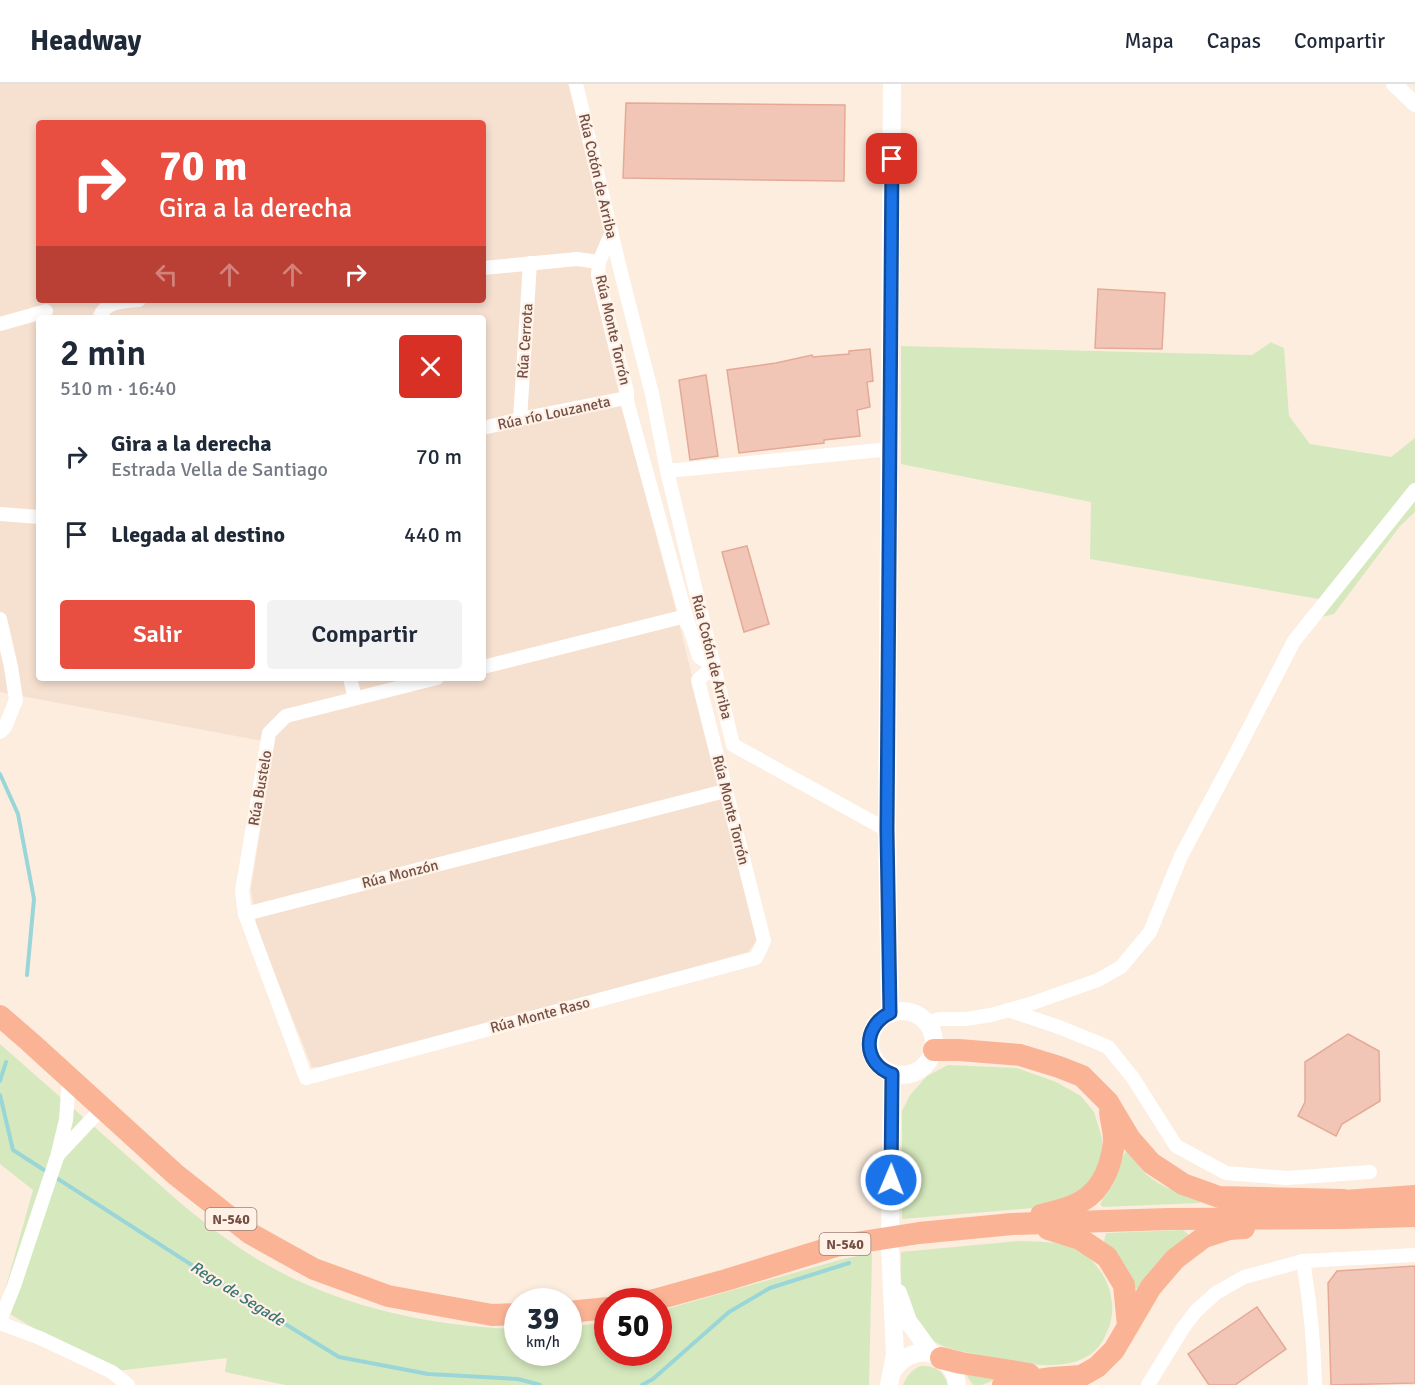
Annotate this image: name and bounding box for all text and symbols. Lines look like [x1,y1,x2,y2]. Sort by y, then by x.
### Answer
text: Headway [30,24,141,58]
text: Mapa [1124,28,1174,54]
text: Capas [1207,28,1261,54]
text: Compartir [1294,28,1385,54]
street label: Rúa Cotón de Arriba [575,112,621,240]
pin [866,133,917,184]
text: 70 m [159,141,248,192]
icon: arrive [875,142,908,175]
icon: right [60,144,138,222]
text: Gira a la derecha [159,192,352,225]
icon: left [150,258,183,291]
icon: ahead [213,258,246,291]
icon: ahead [276,258,309,291]
icon: right [339,258,372,291]
street label: Rúa Monte Torrón [592,273,634,387]
street label: Rúa Cerrota [513,303,537,379]
text: 2 min [60,331,146,376]
button: close [399,335,462,398]
text: 510 m · 16:40 [60,376,176,401]
street label: Rúa río Louzaneta [496,392,612,434]
text: Gira a la derecha [111,430,272,457]
icon: right [60,440,93,473]
text: 70 m [416,443,462,470]
text: Estrada Vella de Santiago [111,457,328,482]
icon: arrive [60,518,93,551]
text: Llegada al destino [111,521,285,548]
text: 440 m [404,521,462,548]
street label: Rúa Cotón de Arriba [688,593,736,721]
button: Salir [60,600,255,669]
button: Compartir [267,600,462,669]
street label: Rúa Bustelo [245,749,276,827]
street label: Rúa Monte Torrón [709,753,753,867]
street label: Rúa Monzón [360,856,440,892]
street label: Rúa Monte Raso [488,993,592,1037]
position arrow [859,1148,923,1212]
road number: N-540 [206,1208,256,1230]
road number: N-540 [820,1233,870,1255]
water label: Rego de Segade [187,1257,289,1331]
speed limit sign: 50 [594,1288,672,1366]
text: 39 [527,1301,559,1338]
text: km/h [526,1333,560,1351]

